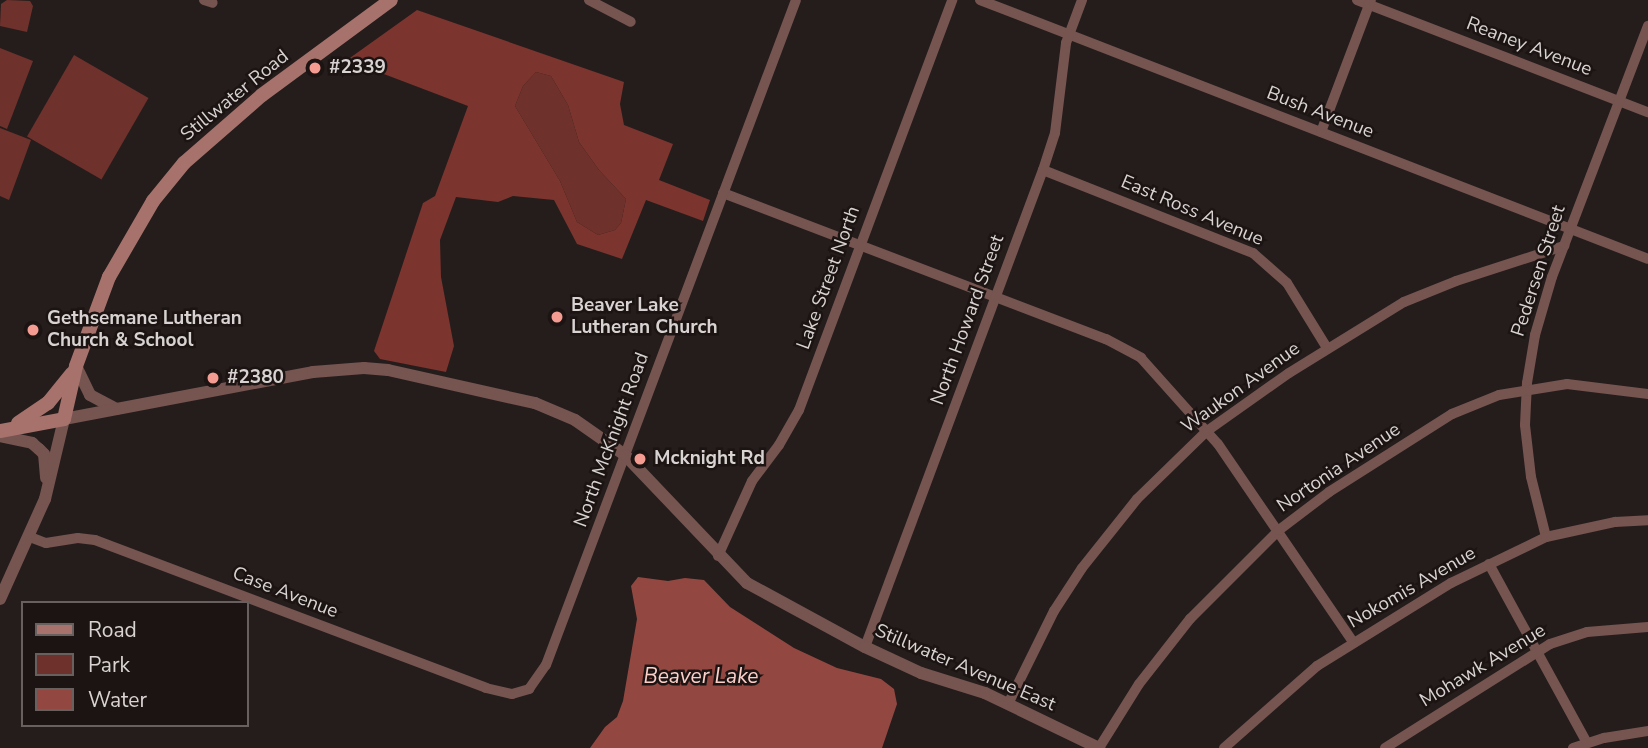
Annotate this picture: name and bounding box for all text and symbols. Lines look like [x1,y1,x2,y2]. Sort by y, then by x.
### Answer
street label: Reaney Avenue [1463,13,1595,81]
street label: Stillwater Road [176,46,294,146]
place label: #2339 [329,57,386,79]
marker: #2339 [307,60,323,76]
street label: Bush Avenue [1263,82,1377,144]
street label: East Ross Avenue [1117,171,1267,251]
street label: Lake Street North [793,203,865,353]
street label: Pedersen Street [1507,203,1571,339]
street label: North Howard Street [927,232,1009,408]
place label: Beaver Lake Lutheran Church [571,295,718,339]
place label: Gethsemane Lutheran Church & School [47,308,242,352]
marker: Beaver Lake Lutheran Church [549,309,565,325]
marker: Gethsemane Lutheran Church & School [25,322,41,338]
street label: Waukon Avenue [1177,337,1305,439]
street label: North McKnight Road [570,350,654,530]
place label: #2380 [227,367,284,389]
marker: #2380 [205,370,221,386]
street label: Nortonia Avenue [1273,418,1405,518]
place label: Mcknight Rd [654,448,765,470]
marker: Mcknight Rd [632,451,648,467]
street label: Nokomis Avenue [1344,542,1480,634]
street label: Case Avenue [229,562,341,624]
legend [21,601,248,727]
text: Road [88,616,137,644]
street label: Stillwater Avenue East [871,620,1059,716]
street label: Mohawk Avenue [1416,620,1550,712]
text: Park [88,651,130,679]
water label: Beaver Lake [643,663,759,689]
text: Water [88,686,147,714]

